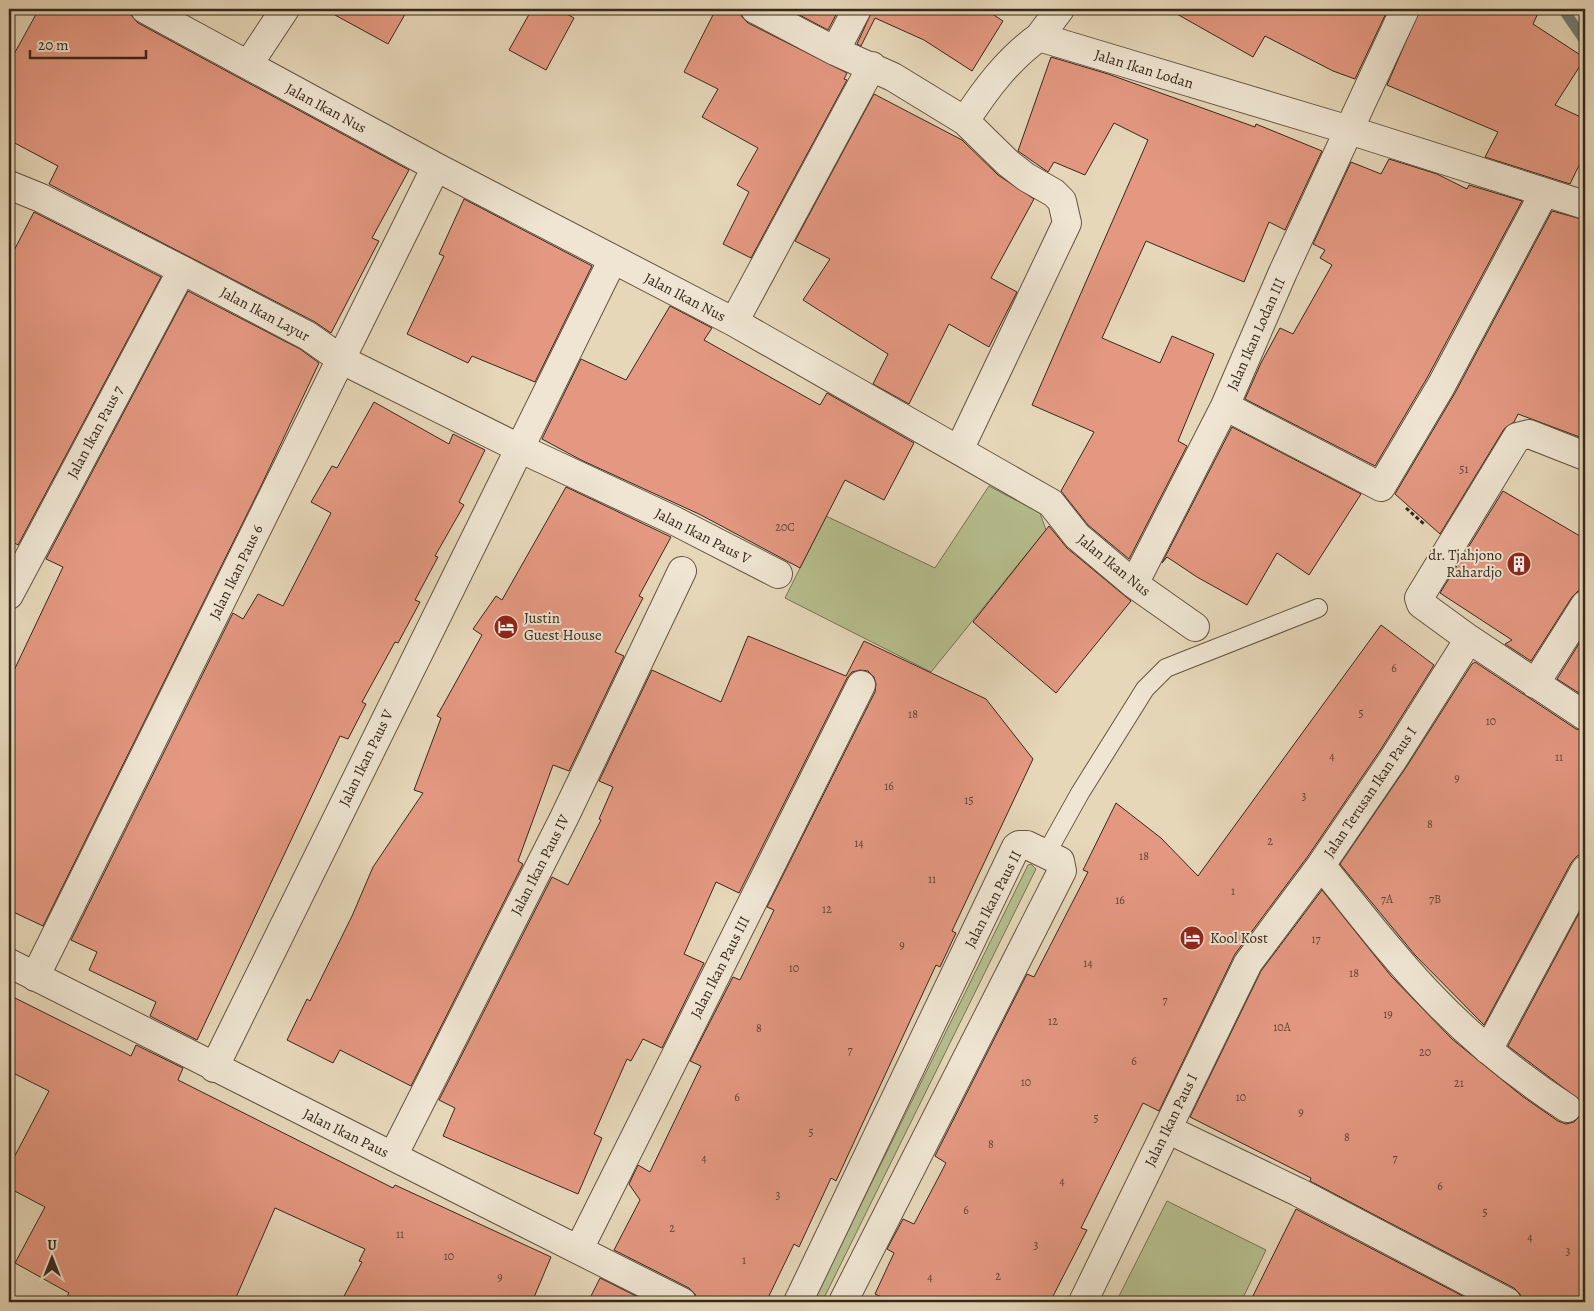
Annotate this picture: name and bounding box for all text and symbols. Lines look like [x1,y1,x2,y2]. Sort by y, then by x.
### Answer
scale bar [30,28,146,60]
text: 20 m [38,35,69,55]
street label: Jalan Ikan Lodan [1092,44,1196,94]
street label: Jalan Ikan Nus [282,78,370,138]
street label: Jalan Ikan Nus [641,268,729,326]
street label: Jalan Ikan Lodan III [1222,274,1290,394]
street label: Jalan Ikan Layur [217,282,314,346]
street label: Jalan Ikan Paus 7 [62,381,128,482]
house number: 51 [1459,461,1469,477]
street label: Jalan Ikan Paus V [652,503,755,569]
house number: 20C [775,519,795,535]
street label: Jalan Ikan Paus 6 [204,521,268,623]
street label: Jalan Ikan Nus [1073,529,1155,601]
place label: dr. Tjahjono Rahardjo [1428,545,1502,582]
building icon: dr. Tjahjono Rahardjo [1506,551,1532,577]
place label: Justin Guest House [524,608,602,645]
hotel icon: Justin Guest House [493,614,519,640]
house number: 6 [1391,660,1397,676]
house number: 5 [1358,705,1364,721]
street label: Jalan Ikan Paus V [334,706,398,810]
house number: 18 [908,706,918,722]
house number: 10 [1486,713,1496,729]
street label: Jalan Terusan Ikan Paus I [1319,723,1421,861]
house number: 4 [1329,748,1335,764]
house number: 11 [1555,749,1563,765]
house number: 9 [1454,770,1460,786]
house number: 16 [884,778,894,794]
house number: 3 [1302,788,1307,804]
house number: 15 [964,792,974,808]
street label: Jalan Ikan Paus IV [506,810,574,919]
house number: 8 [1427,816,1433,832]
house number: 2 [1267,833,1273,849]
house number: 14 [854,835,864,851]
street label: Jalan Ikan Paus II [960,847,1026,951]
house number: 18 [1139,848,1149,864]
house number: 11 [928,871,936,887]
house number: 1 [1231,883,1235,899]
house number: 7A [1381,891,1394,907]
house number: 7B [1429,891,1441,907]
house number: 16 [1115,892,1125,908]
house number: 12 [822,901,832,917]
street label: Jalan Ikan Paus III [686,912,754,1022]
hotel icon: Kool Kost [1179,925,1205,951]
place label: Kool Kost [1210,928,1268,948]
house number: 17 [1311,931,1322,947]
house number: 9 [899,937,905,953]
house number: 14 [1083,955,1093,971]
house number: 10 [789,960,799,976]
house number: 18 [1349,965,1359,981]
house number: 7 [1162,992,1168,1008]
house number: 19 [1383,1006,1393,1022]
house number: 12 [1048,1013,1058,1029]
house number: 10A [1273,1019,1292,1035]
house number: 8 [756,1020,762,1036]
house number: 7 [847,1042,853,1058]
house number: 20 [1419,1044,1431,1060]
house number: 6 [1131,1053,1137,1069]
street label: Jalan Ikan Paus I [1140,1070,1202,1170]
house number: 10 [1021,1074,1031,1090]
house number: 21 [1454,1075,1464,1091]
house number: 6 [734,1089,740,1105]
house number: 10 [1236,1089,1246,1105]
street label: Jalan Ikan Paus [300,1104,392,1162]
house number: 9 [1298,1104,1304,1120]
house number: 5 [1093,1110,1099,1126]
house number: 5 [808,1124,814,1140]
house number: 8 [1344,1129,1350,1145]
house number: 8 [988,1136,994,1152]
house number: 4 [701,1150,707,1166]
house number: 7 [1392,1150,1398,1166]
house number: 4 [1059,1173,1065,1189]
house number: 6 [1437,1178,1443,1194]
house number: 3 [776,1187,781,1203]
house number: 6 [963,1202,969,1218]
house number: 5 [1482,1204,1488,1220]
house number: 2 [669,1220,675,1236]
house number: 11 [396,1226,404,1242]
house number: 4 [1527,1229,1533,1245]
north arrow [28,1234,78,1284]
text: U [47,1236,57,1255]
house number: 3 [1034,1237,1039,1253]
house number: 3 [1566,1243,1571,1259]
house number: 10 [444,1248,454,1264]
house number: 1 [742,1252,746,1268]
house number: 2 [995,1268,1001,1284]
house number: 9 [497,1269,503,1285]
house number: 4 [927,1269,933,1285]

